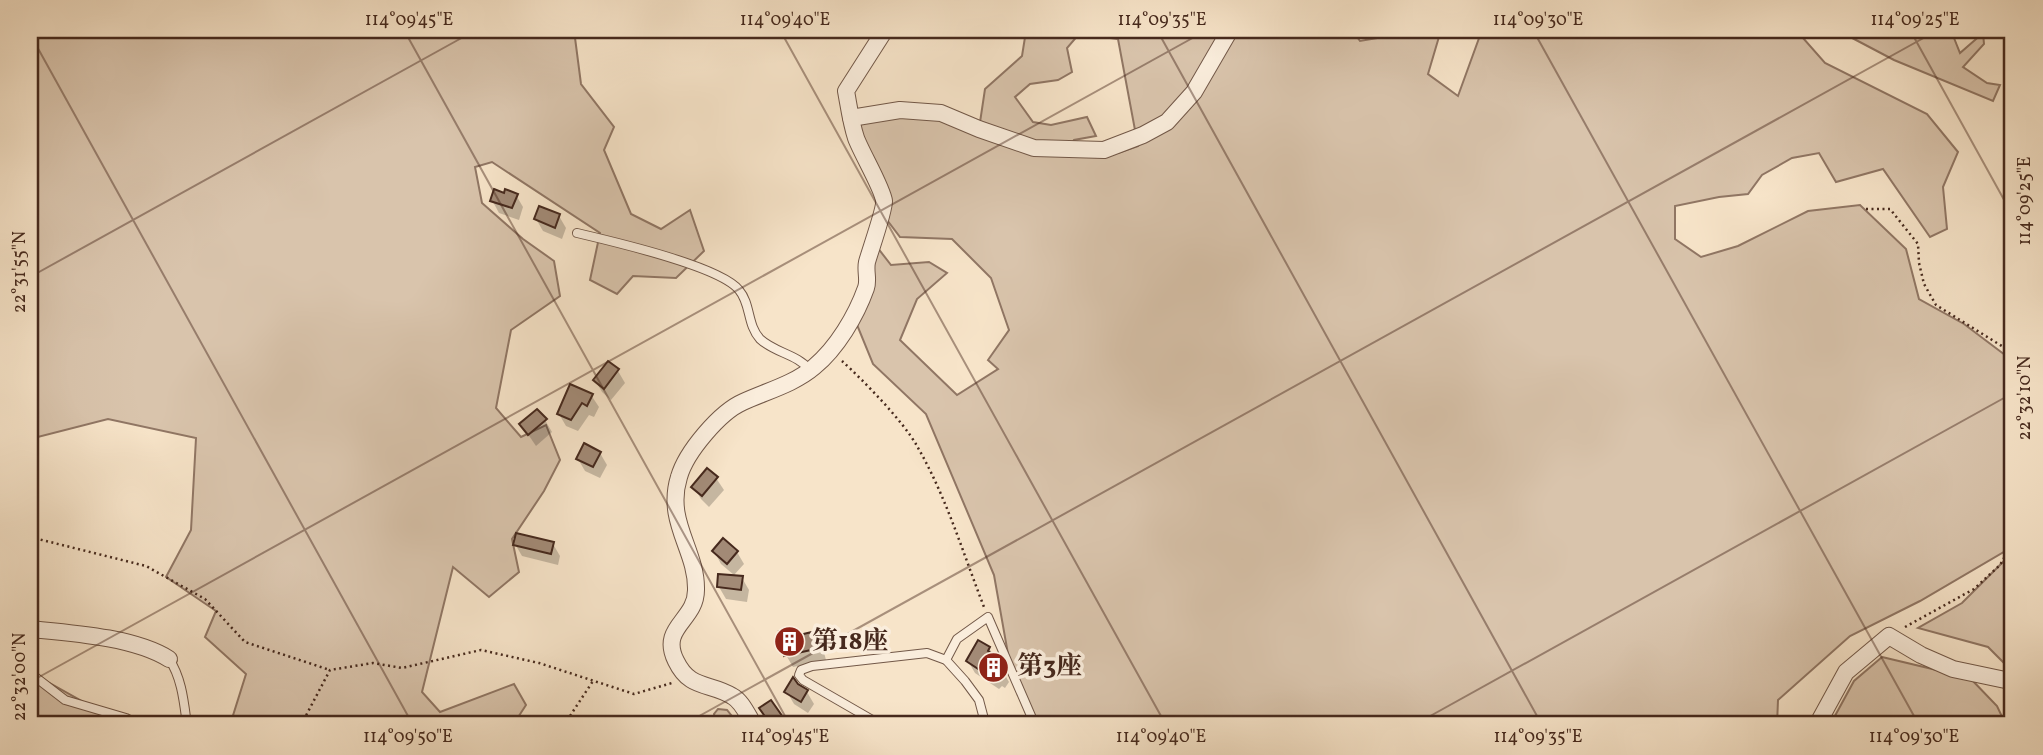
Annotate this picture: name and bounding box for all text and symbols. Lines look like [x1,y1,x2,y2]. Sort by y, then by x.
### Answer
text: 114°09'45"E [365,8,453,33]
text: 114°09'40"E [740,8,830,33]
text: 114°09'35"E [1118,8,1207,33]
text: 114°09'30"E [1493,8,1583,33]
text: 114°09'25"E [1870,8,1960,33]
text: 114°09'25"E [2013,156,2038,246]
text: 22°31'55"N [8,231,33,313]
text: 22°32'10"N [2013,356,2038,440]
place label: 第18座 [812,624,889,660]
building icon: 第18座 [772,625,806,659]
text: 22°32'00"N [8,633,33,721]
place label: 第3座 [1017,649,1082,685]
building icon: 第3座 [977,650,1011,684]
text: 114°09'50"E [363,725,453,750]
text: 114°09'45"E [741,725,829,750]
text: 114°09'40"E [1116,725,1206,750]
text: 114°09'35"E [1494,725,1583,750]
text: 114°09'30"E [1869,725,1959,750]

